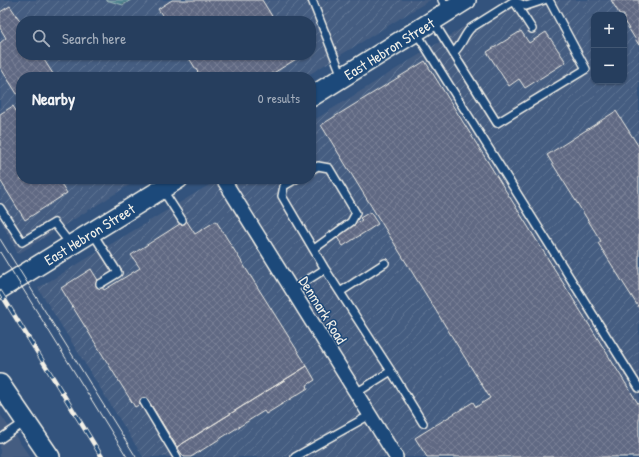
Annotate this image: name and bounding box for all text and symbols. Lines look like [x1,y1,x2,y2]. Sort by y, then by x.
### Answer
street label: East Hebron Street [340,11,439,84]
map controls [591,12,627,84]
button: + [591,12,627,48]
search box [16,16,316,60]
icon: search [30,27,52,49]
text: Search here [62,28,126,49]
button: − [591,48,627,84]
text: Nearby [32,87,75,110]
text: 0 results [258,89,300,107]
street label: East Hebron Street [40,197,139,270]
street label: Denmark Road [294,272,352,348]

